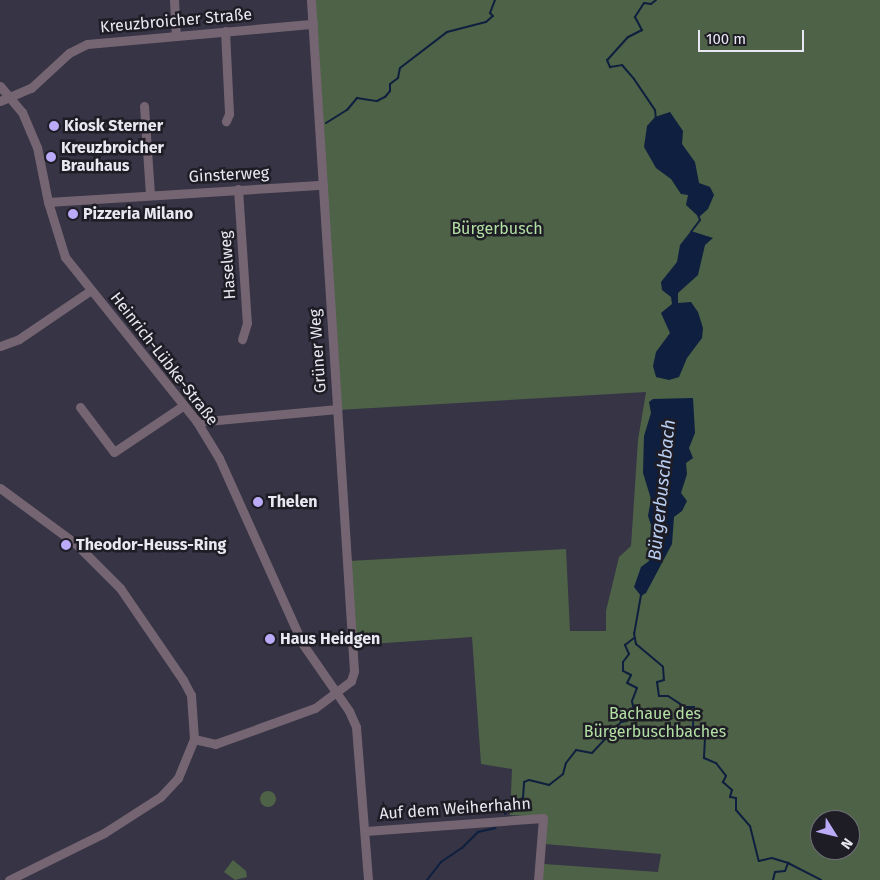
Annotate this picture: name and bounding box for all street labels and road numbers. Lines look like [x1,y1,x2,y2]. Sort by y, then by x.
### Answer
street label: Kreuzbroicher Straße [99,5,253,37]
street label: Ginsterweg [188,163,270,187]
street label: Haselweg [216,230,240,300]
street label: Heinrich-Lübke-Straße [106,289,222,429]
street label: Grüner Weg [305,308,331,394]
street label: Auf dem Weiherhahn [379,794,531,824]

